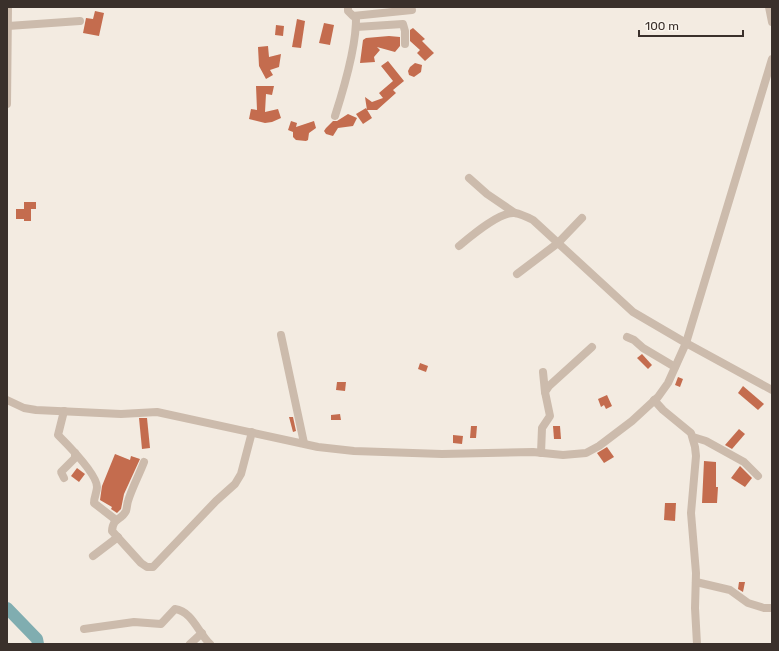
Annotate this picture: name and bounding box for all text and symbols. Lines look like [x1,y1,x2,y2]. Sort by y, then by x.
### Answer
scale bar [639,12,743,38]
text: 100 m [645,19,679,33]

